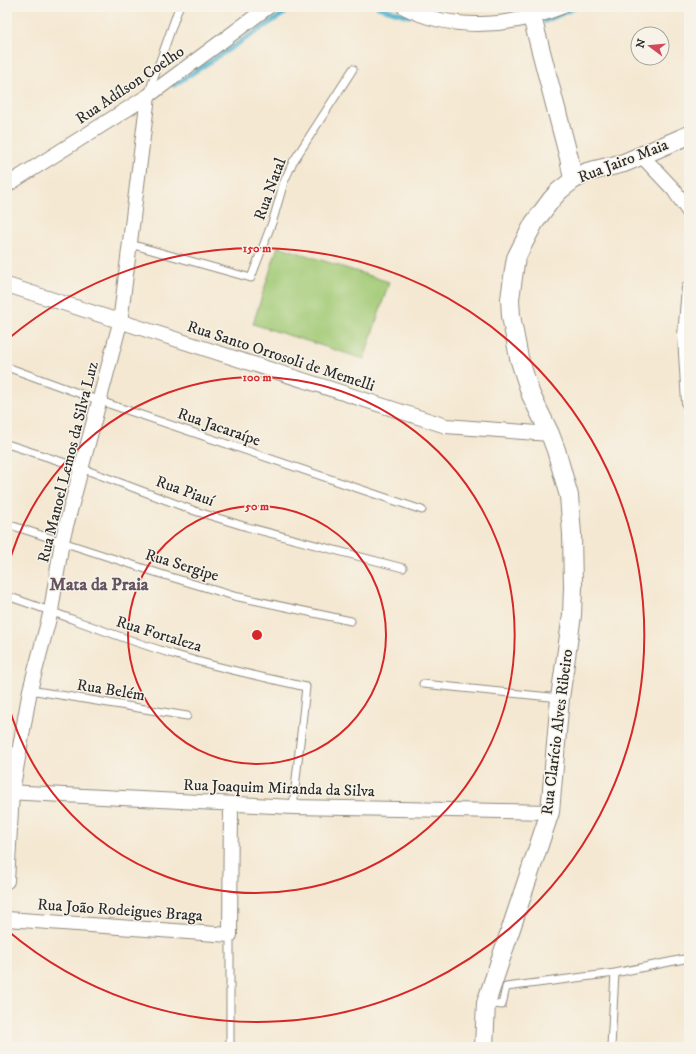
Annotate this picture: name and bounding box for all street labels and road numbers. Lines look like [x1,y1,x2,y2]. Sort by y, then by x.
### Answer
street label: Rua Adílson Coelho [72,41,188,129]
street label: Rua Jairo Maia [575,135,671,187]
street label: Rua Natal [250,155,291,223]
street label: Rua Santo Orrosoli de Memelli [185,316,377,396]
street label: Rua Manoel Lemos da Silva Luz [33,359,103,565]
street label: Rua Jacaraípe [175,403,264,451]
street label: Rua Piauí [153,471,218,511]
street label: Rua Sergipe [143,544,222,586]
street label: Rua Fortaleza [114,611,204,657]
street label: Rua Clarício Alves Ribeiro [537,648,577,816]
street label: Rua Belém [75,675,147,705]
street label: Rua Joaquim Miranda da Silva [183,775,375,801]
street label: Rua João Rodeigues Braga [37,894,204,926]

